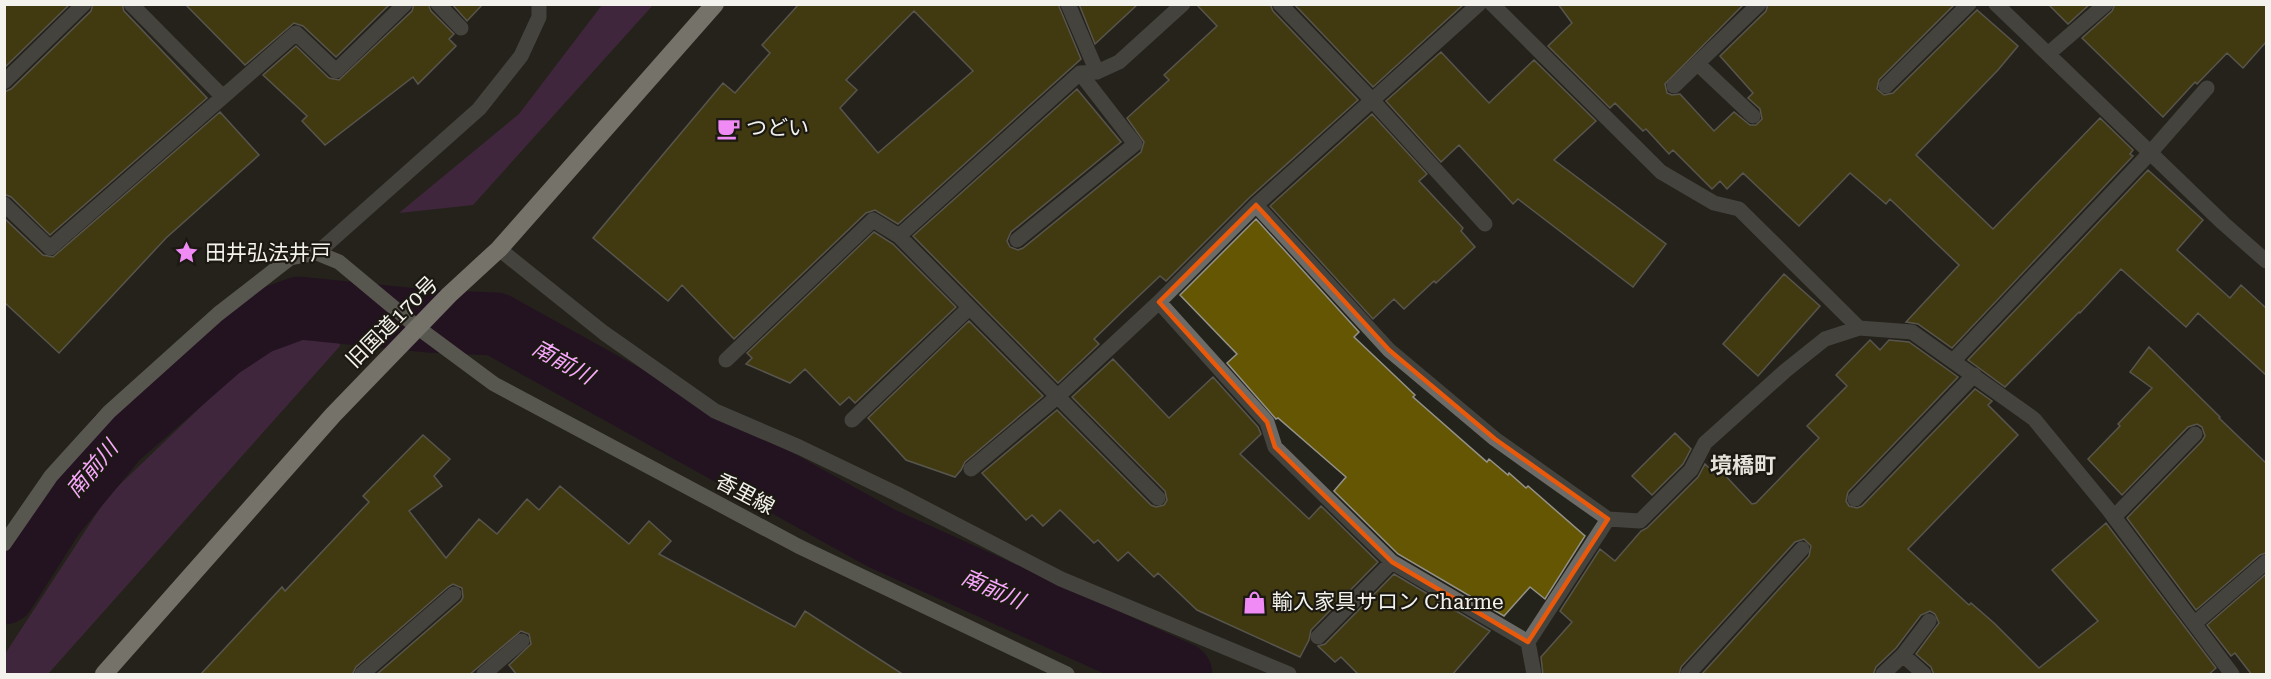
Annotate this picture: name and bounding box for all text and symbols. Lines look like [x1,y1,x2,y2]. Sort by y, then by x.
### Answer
cafe icon: つどい [715,115,741,141]
place label: つどい [746,116,809,140]
place icon: 田井弘法井戸 [174,240,200,266]
place label: 田井弘法井戸 [205,241,331,265]
street label: 旧国道170号 [341,271,443,373]
water label: 南前川 [528,335,600,390]
water label: 南前川 [61,434,124,502]
district label: 境橋町 [1710,453,1776,478]
street label: 香里線 [712,469,778,519]
water label: 南前川 [958,564,1030,615]
shop icon: 輸入家具サロン Charme [1241,589,1267,615]
place label: 輸入家具サロン Charme [1272,590,1504,614]

